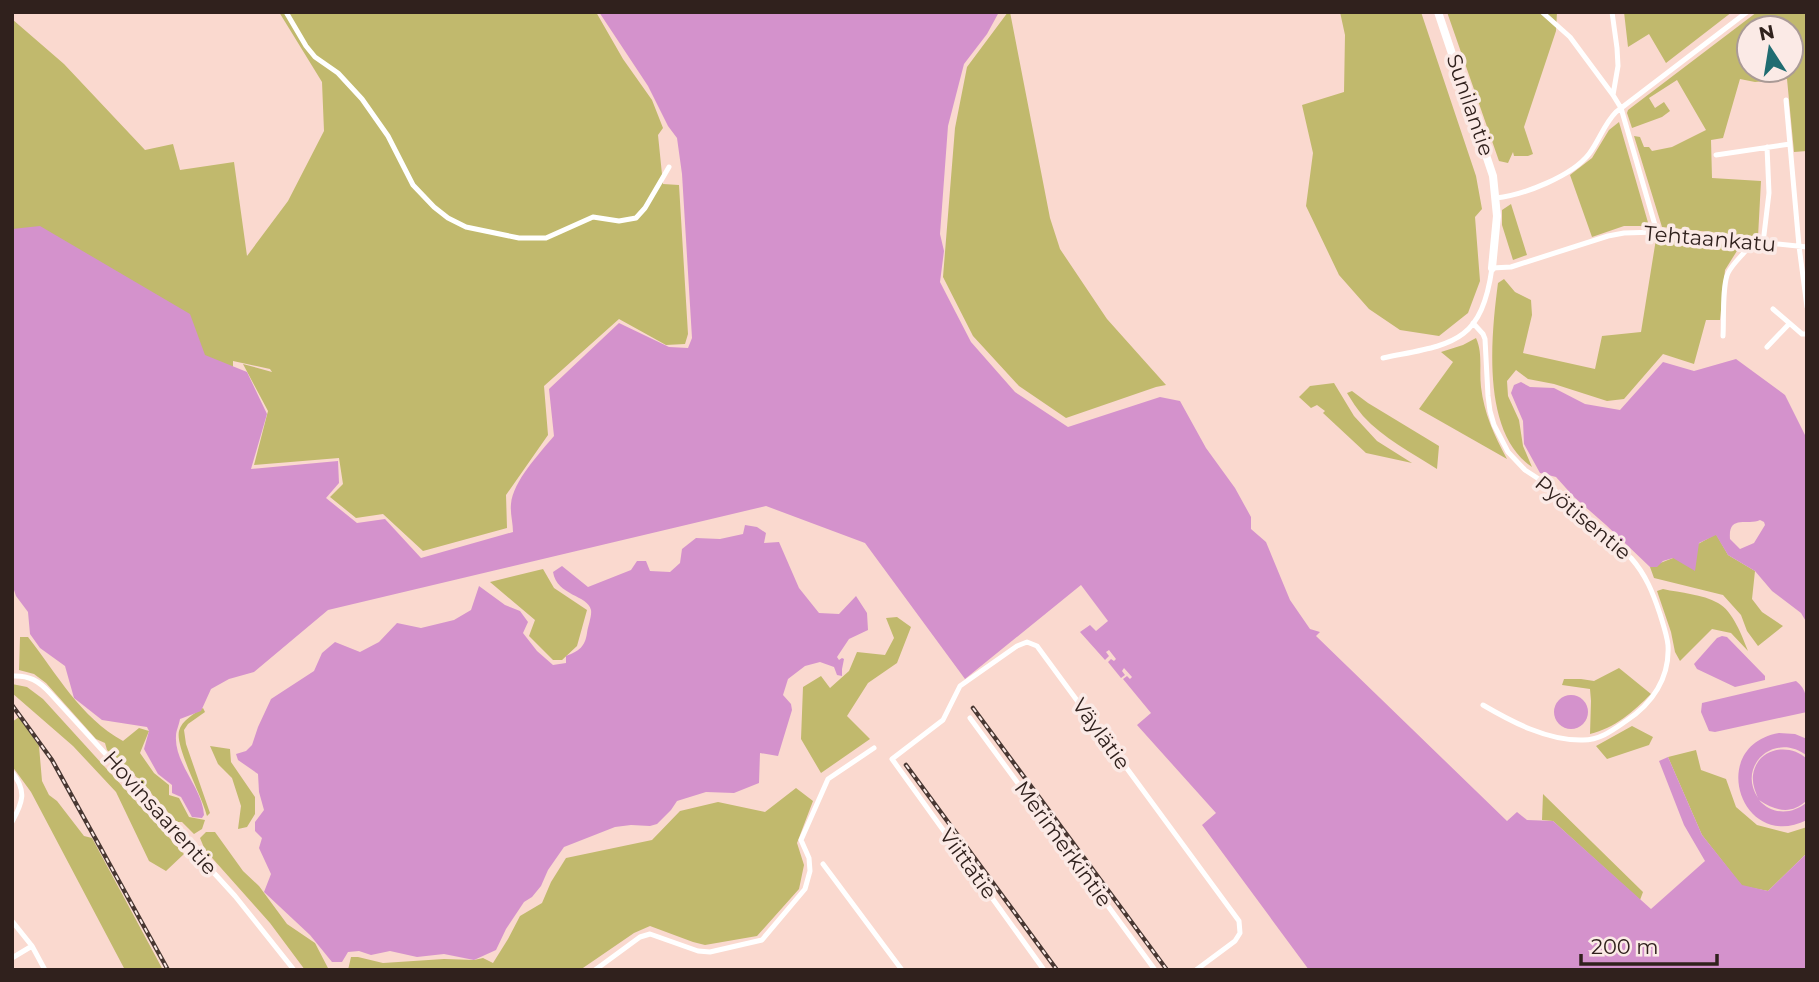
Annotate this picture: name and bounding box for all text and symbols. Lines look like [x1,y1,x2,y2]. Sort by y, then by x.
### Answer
north arrow [1735,14,1805,84]
text: N [1757,20,1776,46]
street label: Sunilantie [1441,51,1500,159]
street label: Tehtaankatu [1643,220,1777,257]
street label: Pyötisentie [1530,470,1636,565]
street label: Väylätie [1067,693,1136,774]
street label: Hovinsaarentie [98,746,223,880]
street label: Merimerkintie [1009,776,1117,911]
street label: Viittatie [934,824,1002,904]
scale bar [1581,922,1717,966]
text: 200 m [1591,934,1658,959]

